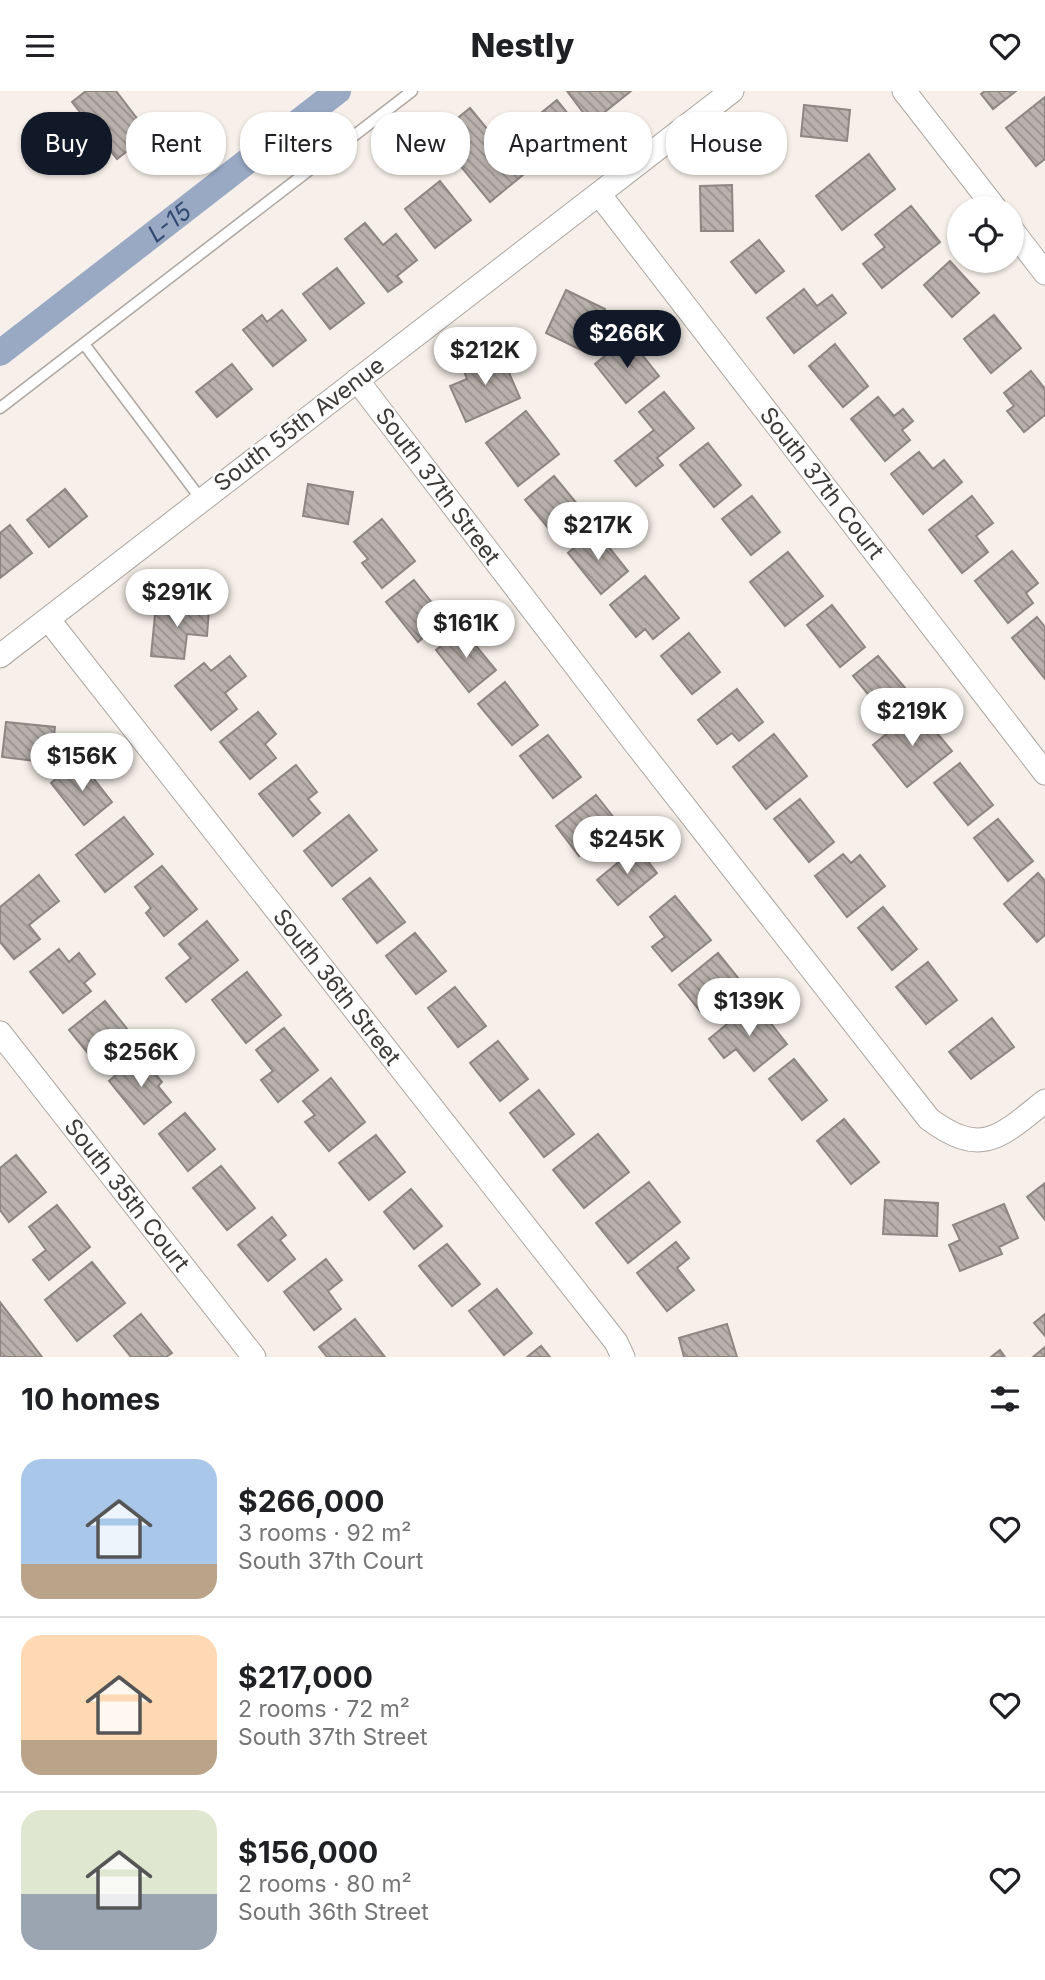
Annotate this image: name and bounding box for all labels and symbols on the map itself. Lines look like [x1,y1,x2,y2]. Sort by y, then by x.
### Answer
water label: L-15 [142,196,197,248]
pin: $266K [578,310,676,370]
pin: $212K [436,327,534,387]
street label: South 55th Avenue [208,351,390,497]
street label: South 37th Court [754,401,890,565]
street label: South 37th Street [370,402,506,570]
pin: $217K [549,503,647,562]
pin: $291K [128,569,226,629]
pin: $161K [417,601,515,660]
pin: $219K [863,689,961,748]
pin: $156K [33,733,131,793]
pin: $245K [578,817,676,876]
street label: South 36th Street [267,903,407,1071]
pin: $139K [700,979,798,1038]
pin: $256K [92,1030,190,1089]
street label: South 35th Court [59,1113,196,1277]

